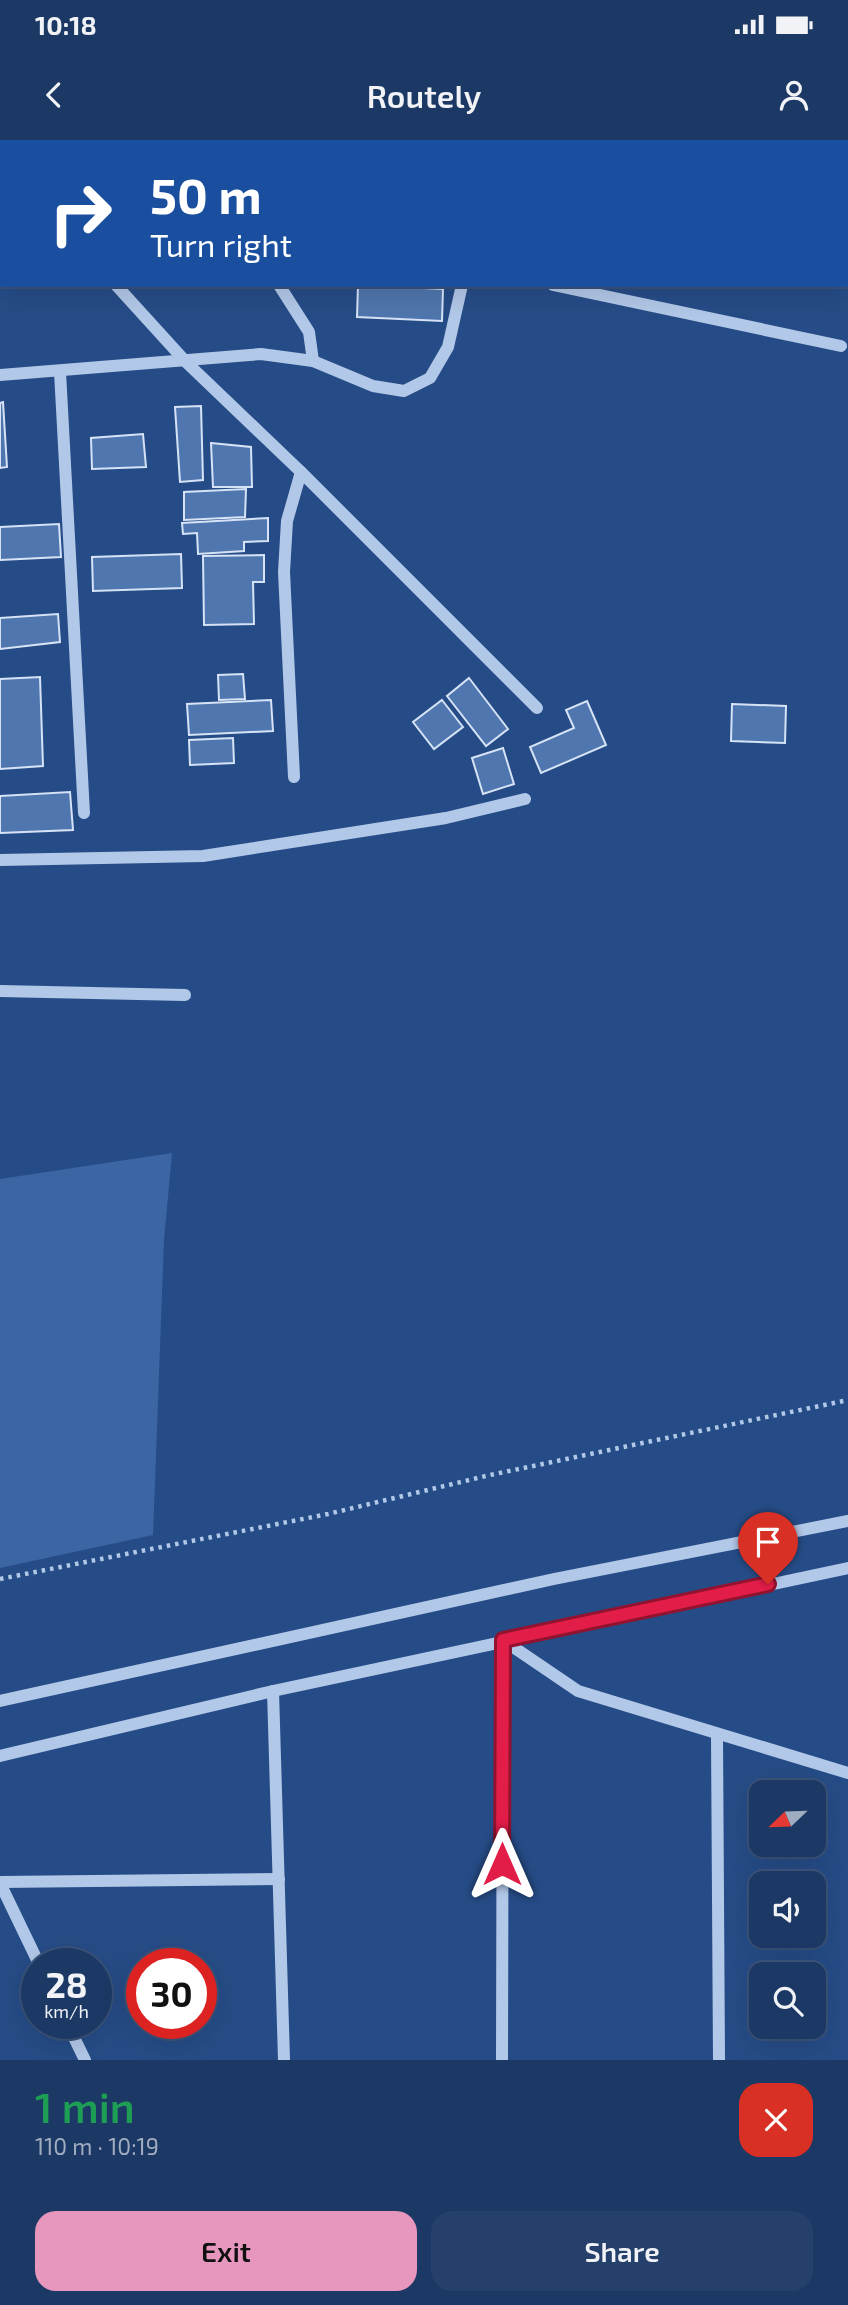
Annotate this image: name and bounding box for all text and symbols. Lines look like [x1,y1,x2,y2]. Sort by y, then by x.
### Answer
text: 10:18 [35,9,97,40]
icon: back [35,76,73,114]
text: Routely [367,76,481,114]
icon: person [775,76,813,114]
text: 50 m [150,165,262,224]
icon: right [35,168,126,259]
text: Turn right [150,225,292,263]
pin [738,1512,798,1584]
icon: arrive [749,1523,787,1561]
north arrow [749,1780,826,1857]
map controls [749,1780,826,2039]
position arrow [465,1827,539,1901]
button: sound [749,1871,826,1948]
speed limit sign: 30 [126,1948,217,2039]
button: search [749,1962,826,2039]
text: 28 [45,1963,88,2005]
text: km/h [44,2000,89,2022]
text: 1 min [35,2081,135,2131]
button: close [739,2083,813,2157]
text: 110 m · 10:19 [35,2132,159,2160]
button: Exit [35,2211,417,2291]
button: Share [431,2211,813,2291]

